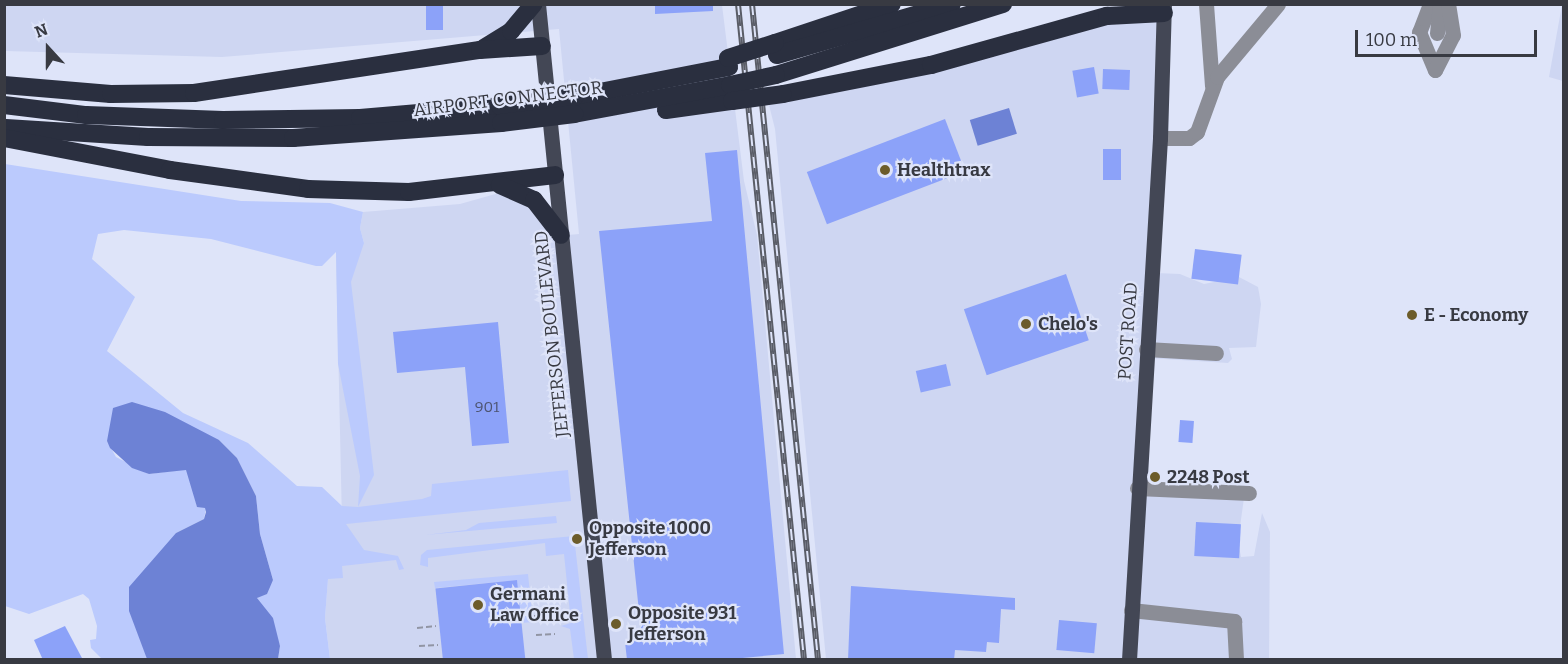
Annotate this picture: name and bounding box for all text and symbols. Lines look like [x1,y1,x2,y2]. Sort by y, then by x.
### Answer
north arrow [18,18,78,78]
scale bar [1358,18,1540,56]
text: N [32,20,51,42]
text: 100 m [1366,29,1417,51]
street label: AIRPORT CONNECTOR [412,77,604,121]
place label: Healthtrax [897,159,990,181]
marker: Healthtrax [878,163,892,177]
street label: JEFFERSON BOULEVARD [530,230,574,438]
street label: POST ROAD [1114,281,1142,381]
place label: E - Economy [1424,304,1528,326]
marker: E - Economy [1405,308,1419,322]
place label: Chelo's [1038,313,1098,335]
marker: Chelo's [1019,317,1033,331]
house number: 901 [475,399,499,417]
place label: 2248 Post [1167,466,1250,488]
marker: 2248 Post [1148,470,1162,484]
place label: Opposite 1000 Jefferson [589,518,711,560]
marker: Opposite 1000 Jefferson [570,532,584,546]
place label: Germani Law Office [490,584,579,626]
marker: Germani Law Office [471,598,485,612]
place label: Opposite 931 Jefferson [628,603,736,646]
marker: Opposite 931 Jefferson [609,617,623,631]

